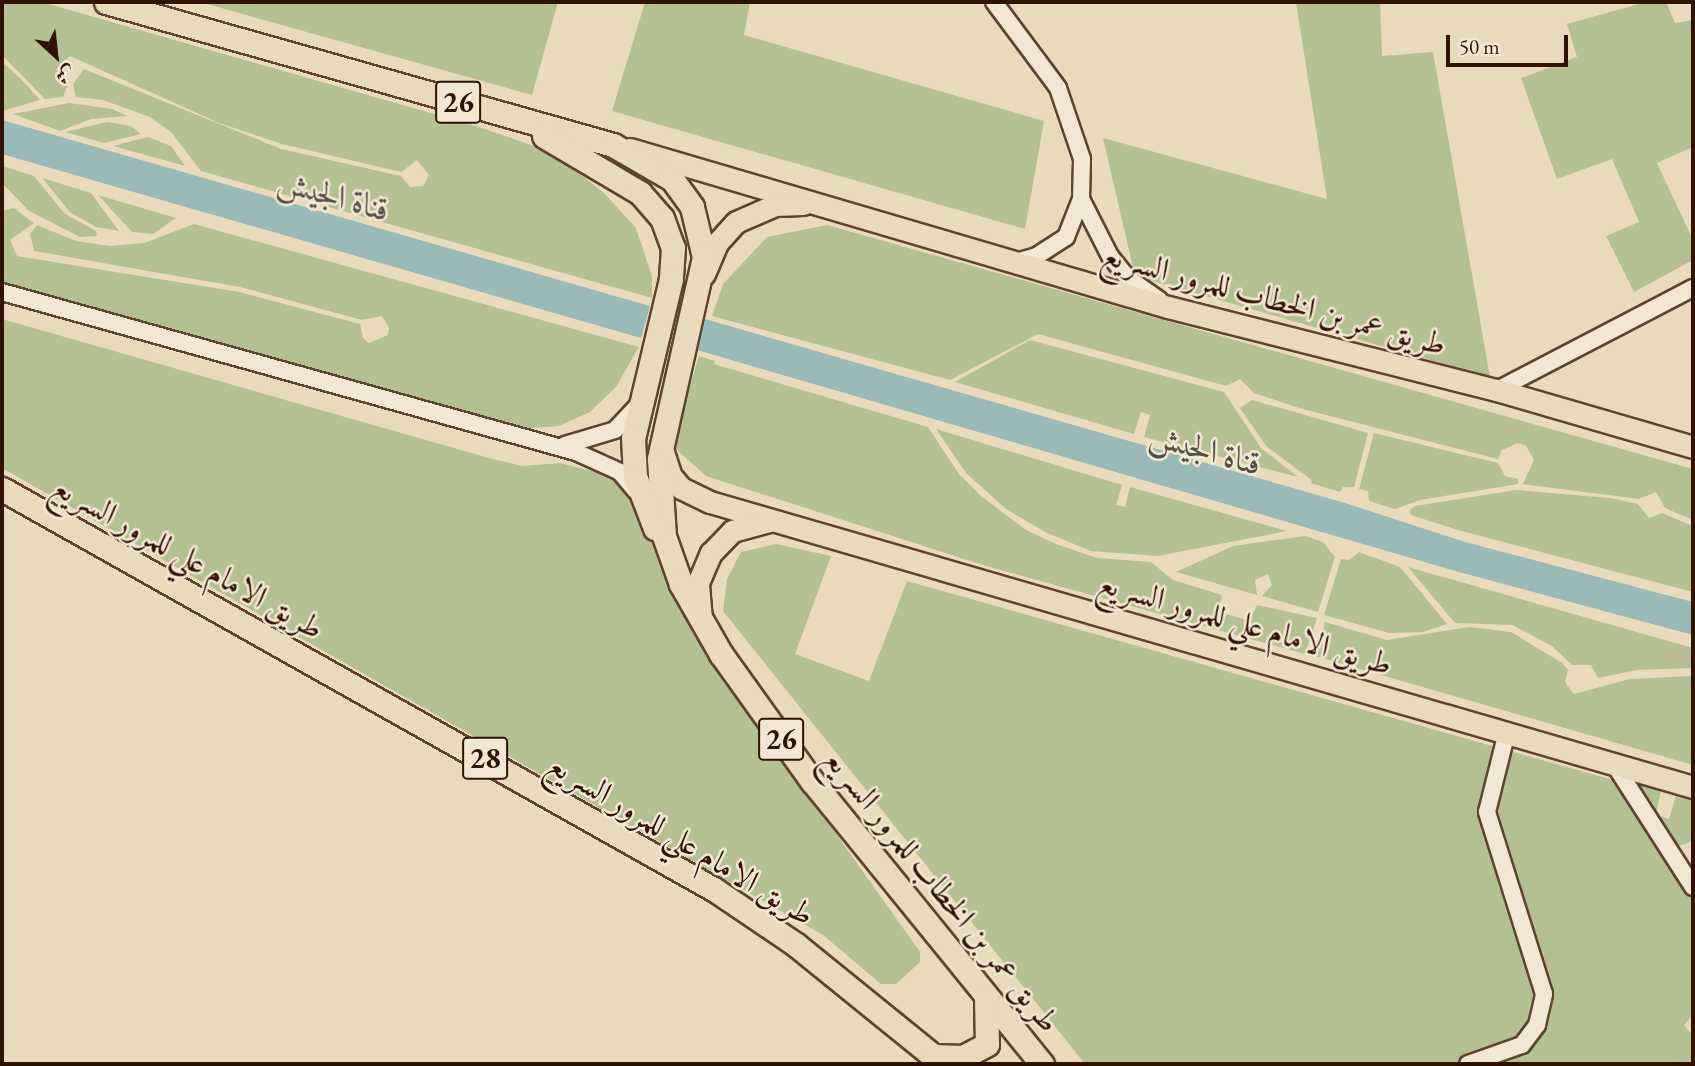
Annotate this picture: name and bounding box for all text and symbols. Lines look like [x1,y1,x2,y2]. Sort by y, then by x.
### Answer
north arrow [21,21,91,91]
scale bar [1450,21,1572,65]
text: 50 m [1459,33,1500,60]
text: ش [52,60,80,91]
road number: 26 [434,76,482,128]
water label: قناة الجيش [273,160,395,230]
street label: طريق عمر بن الخطاب للمرور السريع [1098,235,1450,363]
water label: قناة الجيش [1145,414,1267,484]
street label: طريق الامام علي للمرور السريع [45,466,331,648]
street label: طريق الامام علي للمرور السريع [1093,563,1397,683]
road number: 26 [756,712,806,766]
road number: 28 [461,732,510,785]
street label: طريق عمر بن الخطاب للمرور السريع [815,740,1069,1040]
street label: طريق الامام علي للمرور السريع [541,744,821,934]

